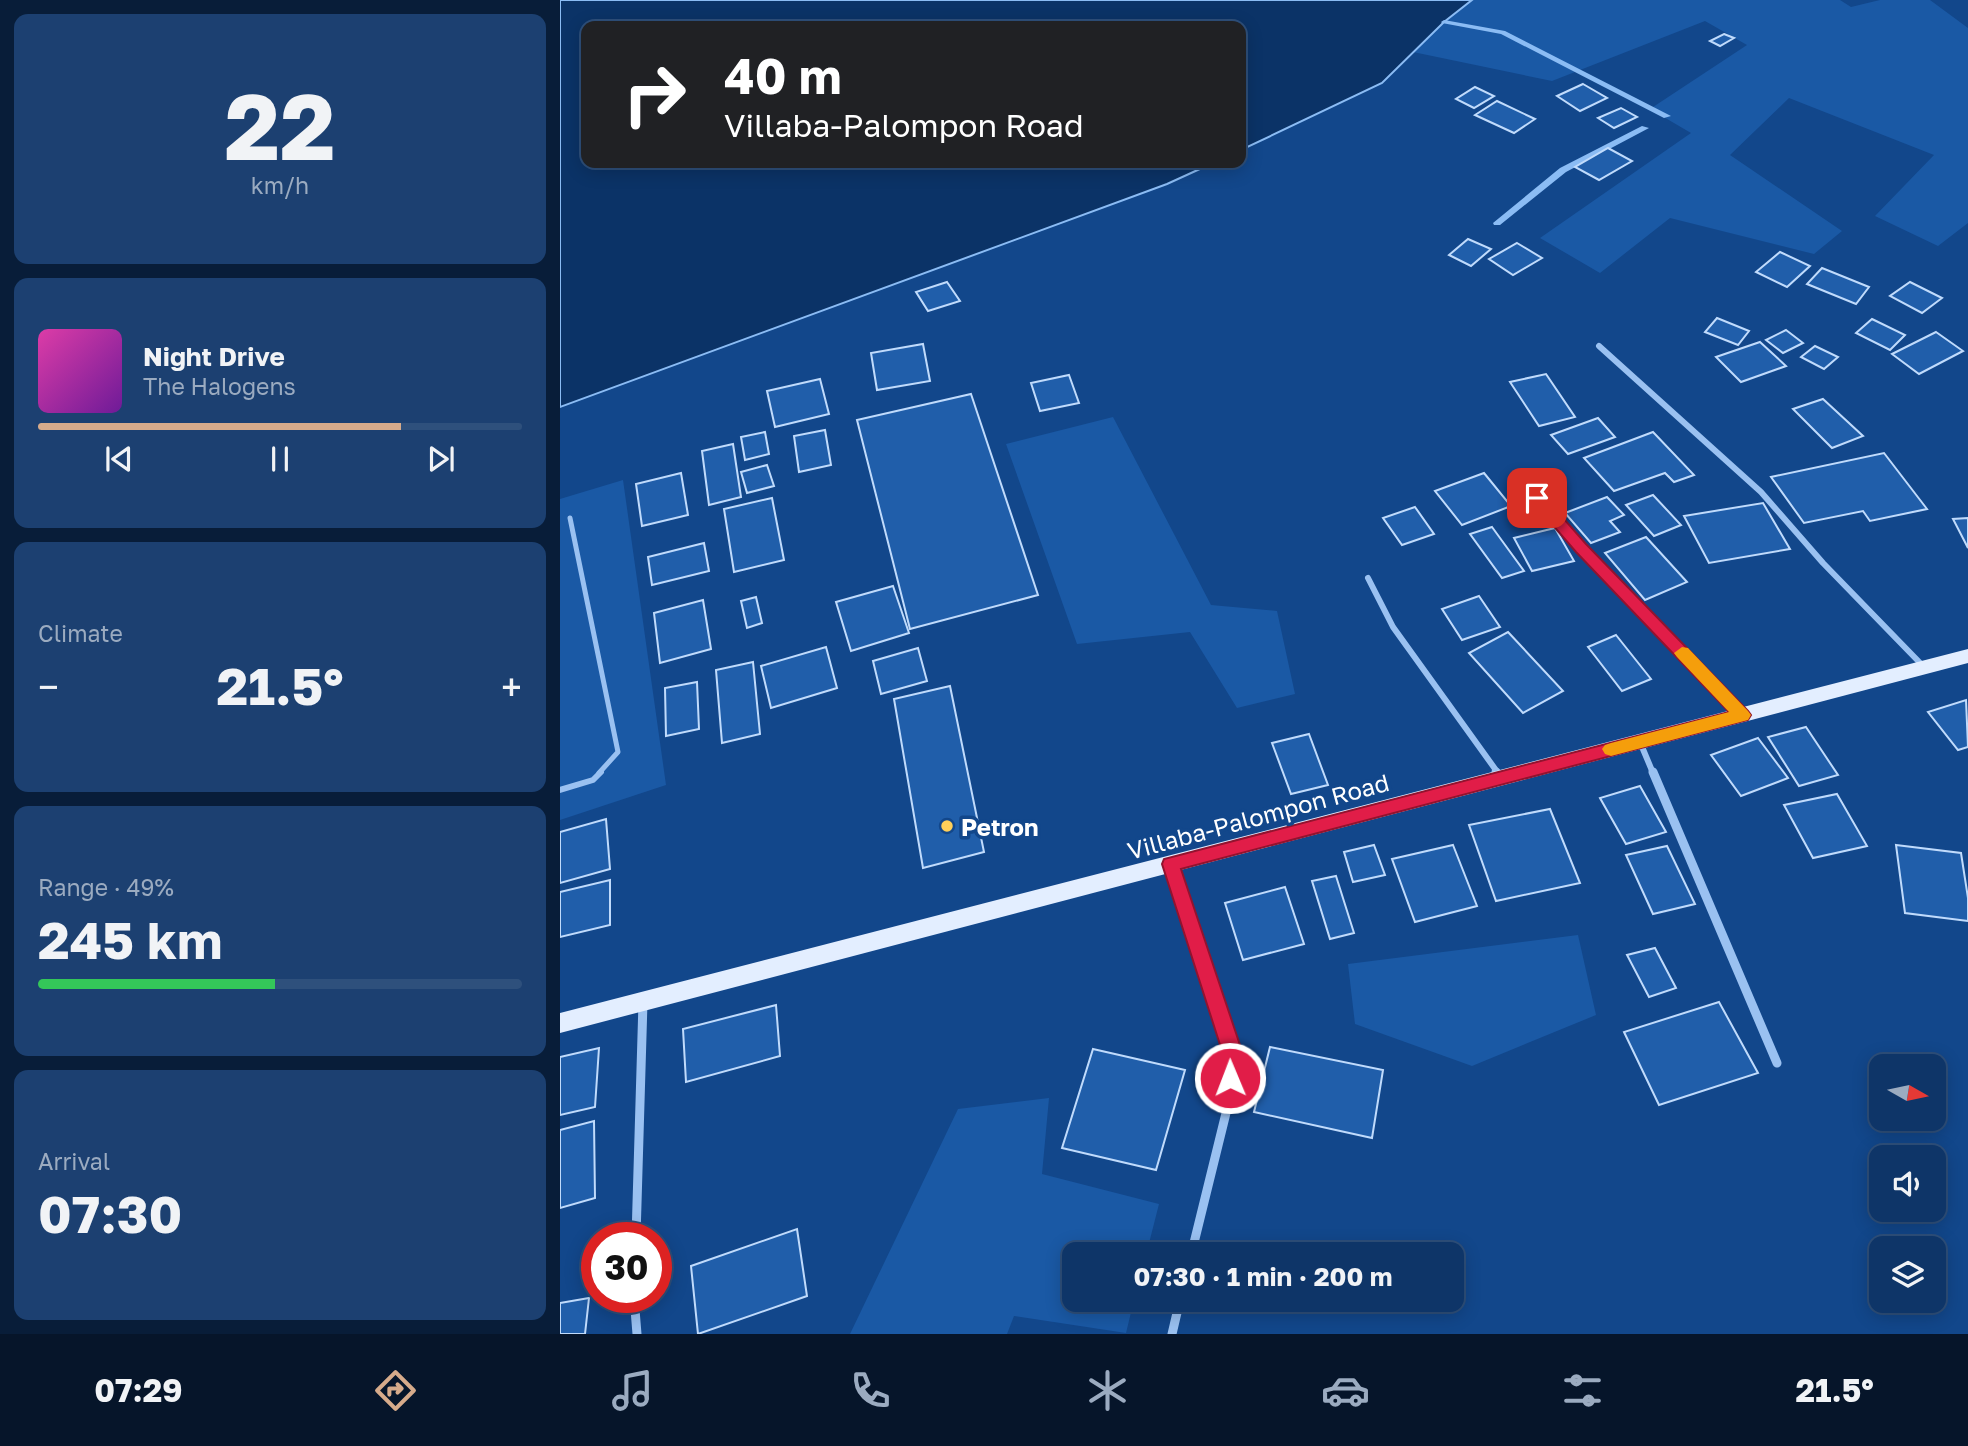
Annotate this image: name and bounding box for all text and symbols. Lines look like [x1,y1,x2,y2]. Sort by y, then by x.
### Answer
text: 40 m [724,46,842,105]
icon: right [609,49,700,140]
text: 22 [224,71,336,180]
text: Villaba-Palompon Road [724,106,1084,144]
text: km/h [251,171,309,199]
text: Night Drive [143,341,285,372]
text: The Halogens [143,372,296,400]
icon: previous [100,440,138,478]
icon: pause [261,440,299,478]
icon: next [422,440,460,478]
pin [1507,468,1567,528]
icon: arrive [1518,479,1556,517]
text: Climate [38,619,123,647]
text: 21.5° [216,654,344,716]
text: − [38,664,59,709]
text: + [501,664,522,709]
street label: Villaba-Palompon Road [1124,767,1392,865]
place label: Petron [961,812,1038,841]
marker: Petron [939,818,955,834]
text: Range · 49% [38,873,174,901]
text: 245 km [38,908,223,970]
position arrow [1193,1041,1267,1115]
north arrow [1869,1054,1946,1130]
map controls [1869,1054,1946,1313]
button: sound [1869,1145,1946,1222]
text: Arrival [38,1147,110,1175]
text: 07:30 [38,1182,182,1244]
speed limit sign: 30 [581,1222,672,1313]
button: layers [1869,1236,1946,1313]
text: 07:30 · 1 min · 200 m [1133,1261,1393,1292]
icon: directions [371,1366,420,1415]
icon: music [608,1366,657,1415]
icon: phone [846,1366,895,1415]
icon: climate [1083,1366,1132,1415]
icon: car [1321,1366,1370,1415]
icon: filters [1558,1366,1607,1415]
text: 07:29 [94,1371,183,1409]
text: 21.5° [1795,1371,1874,1409]

